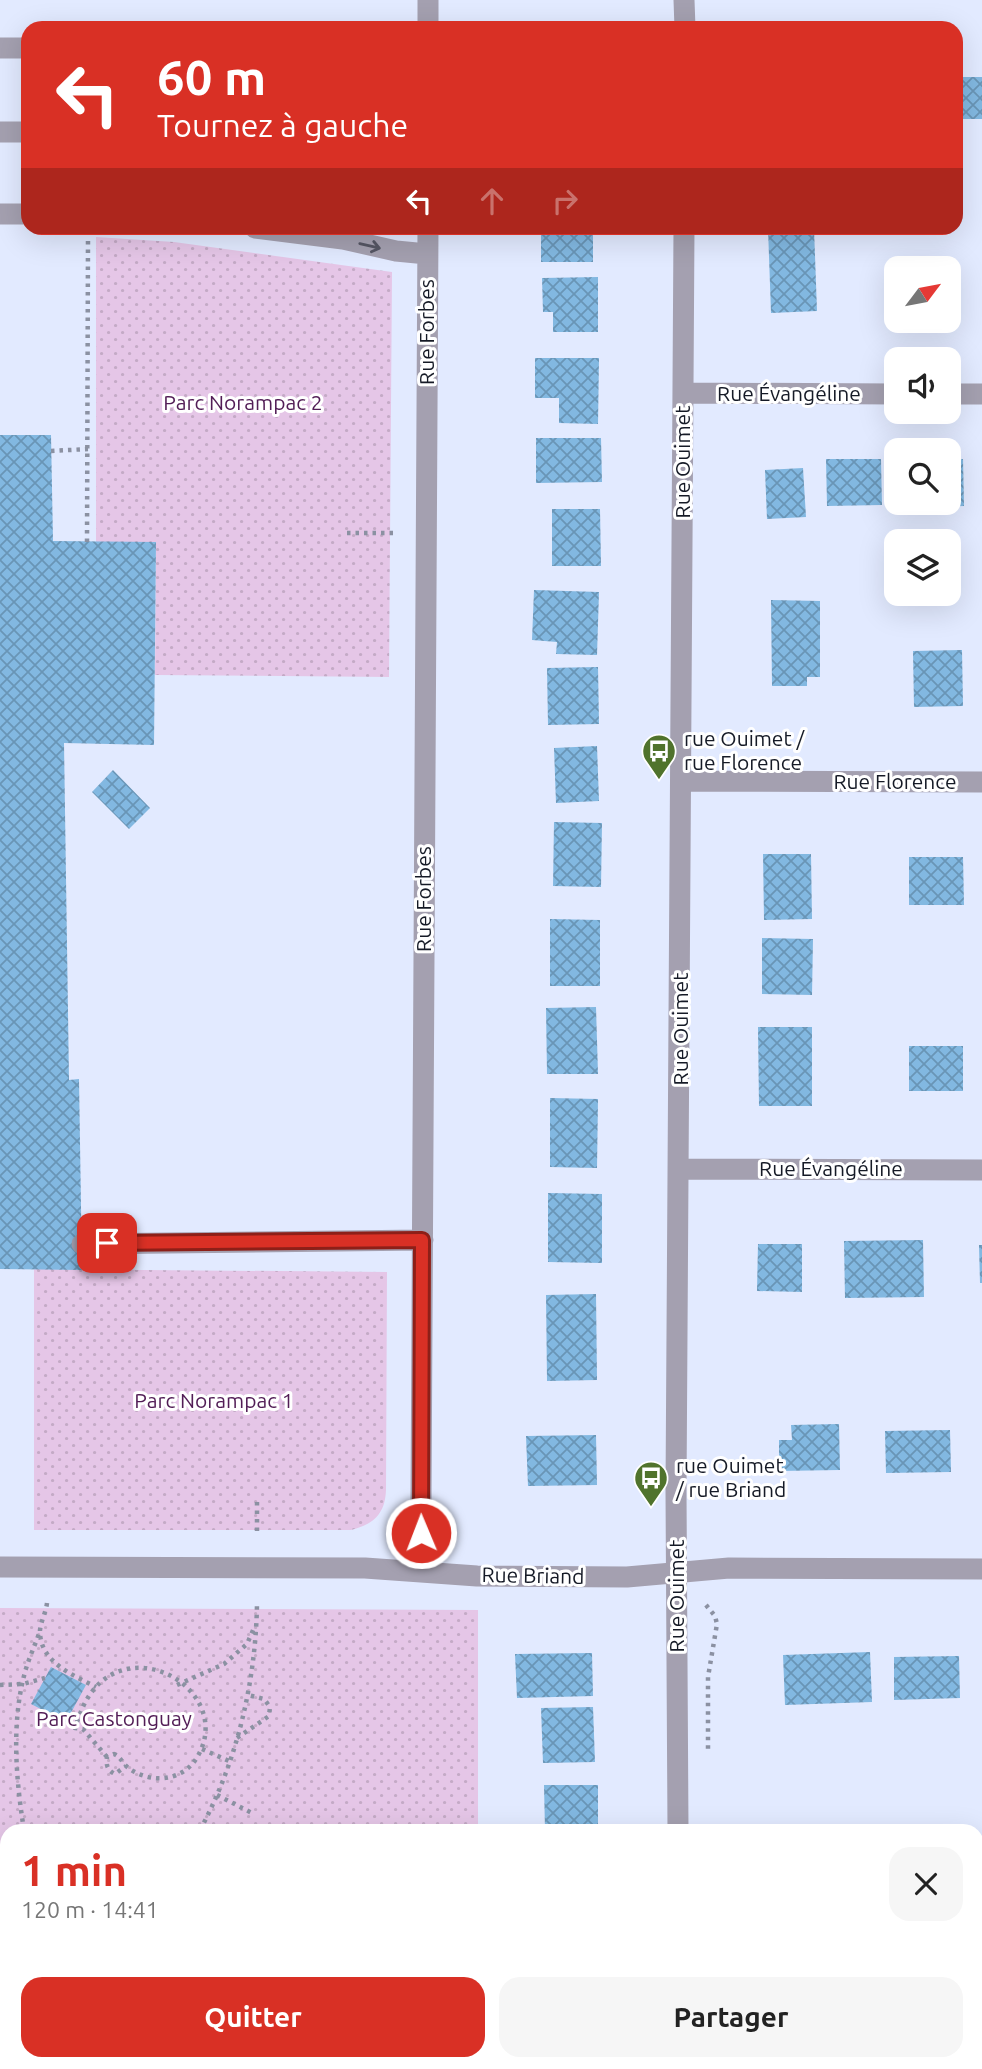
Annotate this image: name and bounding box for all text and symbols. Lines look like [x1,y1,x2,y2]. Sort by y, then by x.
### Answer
icon: left [42,49,133,140]
text: 60 m [157,49,266,104]
text: Tournez à gauche [157,107,408,143]
icon: left [400,182,438,220]
icon: ahead [473,182,511,220]
icon: right [546,182,584,220]
one-way arrow [358,240,381,253]
north arrow [884,256,961,332]
map controls [884,256,961,606]
street label: Rue Forbes [414,279,438,385]
button: sound [884,347,961,424]
street label: Rue Évangéline [717,381,861,405]
park label: Parc Norampac 2 [163,390,323,414]
street label: Rue Ouimet [670,406,694,518]
button: search [884,438,961,515]
button: layers [884,529,961,606]
place label: rue Ouimet / rue Florence [684,726,806,774]
bus stop icon: rue Ouimet / rue Florence [640,732,678,781]
street label: Rue Florence [833,769,957,793]
street label: Rue Forbes [411,846,435,952]
street label: Rue Ouimet [668,973,692,1085]
street label: Rue Évangéline [759,1156,903,1180]
pin [77,1213,137,1273]
icon: arrive [88,1224,126,1262]
park label: Parc Norampac 1 [134,1388,294,1412]
place label: rue Ouimet / rue Briand [675,1453,786,1501]
bus stop icon: rue Ouimet / rue Briand [632,1459,670,1508]
position arrow [384,1496,458,1570]
street label: Rue Ouimet [664,1540,688,1652]
street label: Rue Briand [481,1562,585,1588]
park label: Parc Castonguay [36,1706,192,1730]
text: 1 min [21,1847,127,1894]
button: close [889,1847,963,1921]
text: 120 m · 14:41 [21,1897,159,1922]
button: Quitter [21,1977,485,2057]
button: Partager [499,1977,963,2057]

